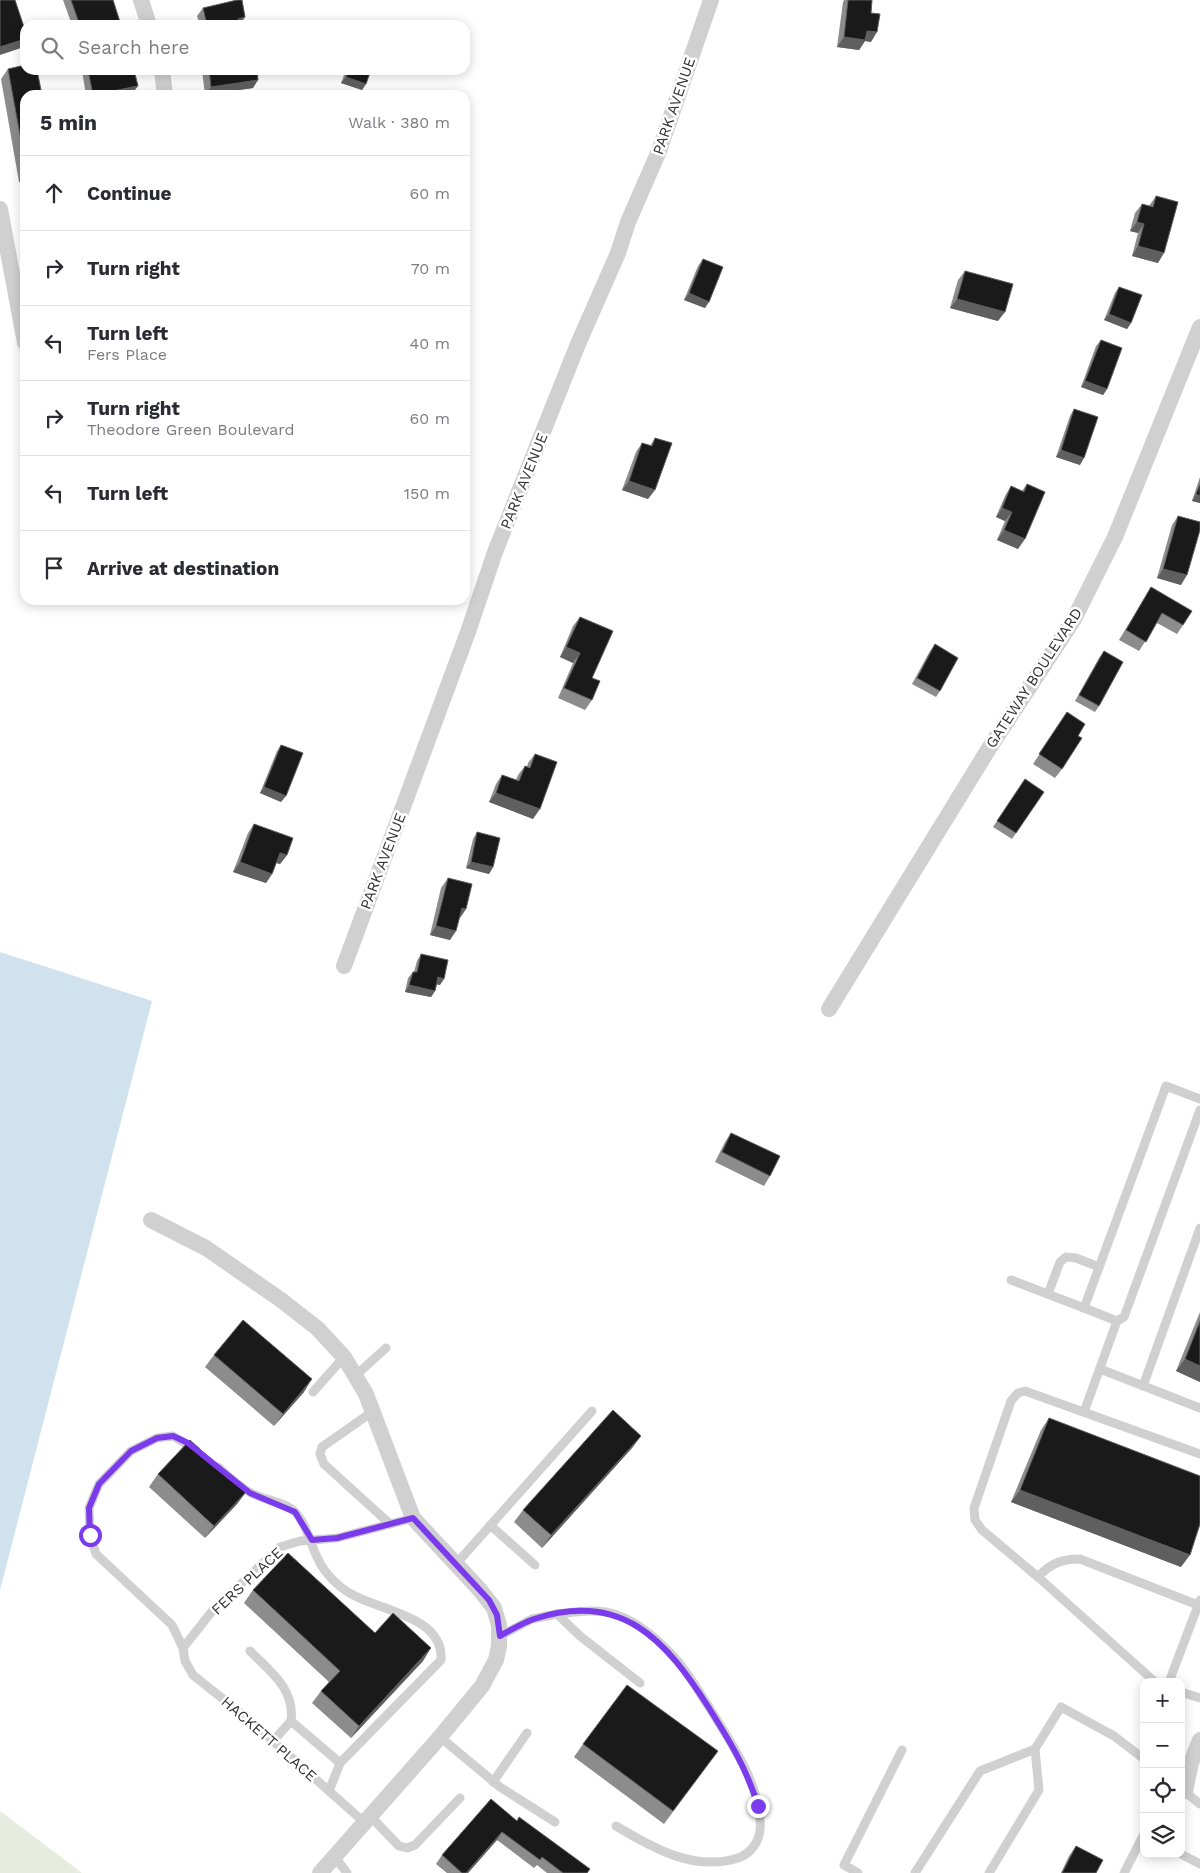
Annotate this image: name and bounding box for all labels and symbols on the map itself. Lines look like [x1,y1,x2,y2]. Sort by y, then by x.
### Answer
street label: PARK AVENUE [649,55,699,157]
street label: PARK AVENUE [497,430,551,532]
street label: GATEWAY BOULEVARD [982,605,1086,751]
street label: PARK AVENUE [356,810,410,912]
route start [79,1524,102,1547]
street label: FERS PLACE [208,1543,286,1619]
street label: HACKETT PLACE [218,1693,320,1785]
route end [747,1795,770,1818]

